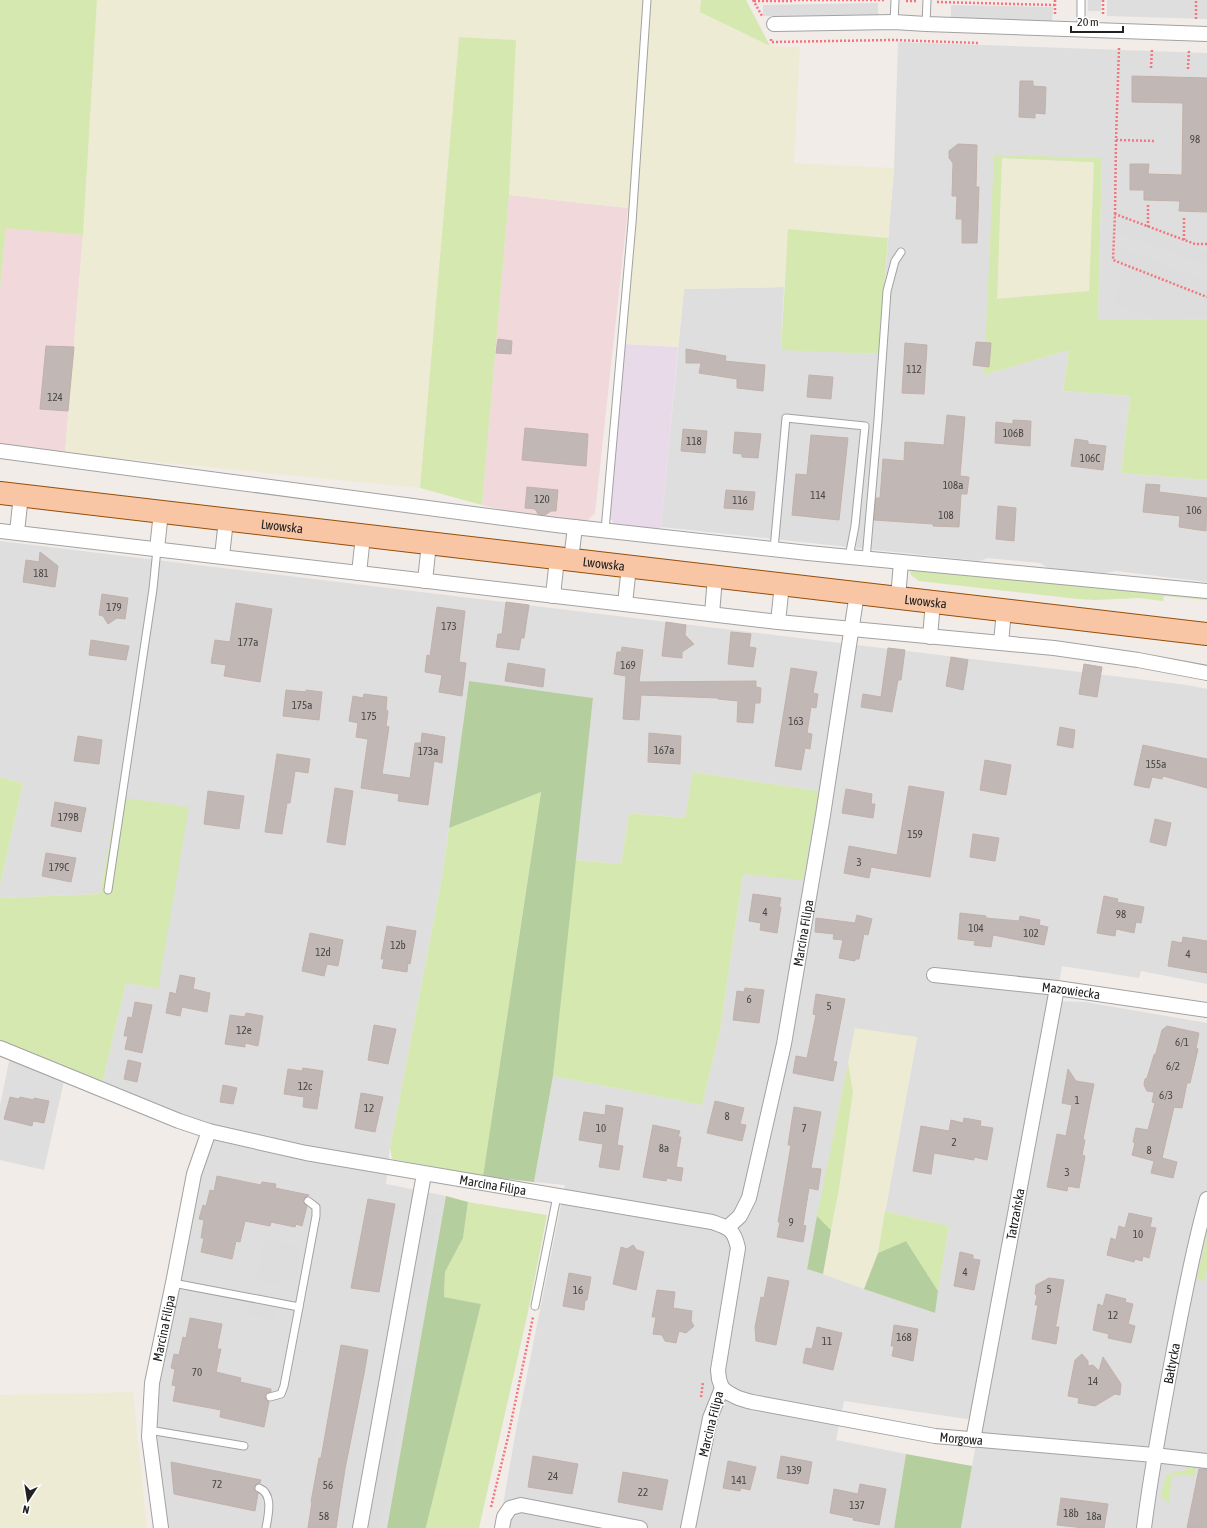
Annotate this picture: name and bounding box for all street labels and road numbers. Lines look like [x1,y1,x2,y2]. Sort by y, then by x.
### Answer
street label: Lwowska [260,516,304,536]
street label: Lwowska [582,554,626,573]
street label: Lwowska [904,591,948,611]
street label: Marcina Filipa [790,898,816,967]
street label: Mazowiecka [1041,979,1101,1002]
street label: Marcina Filipa [458,1172,527,1198]
street label: Tatrzańska [1003,1187,1027,1241]
street label: Marcina Filipa [149,1294,178,1363]
street label: Bałtycka [1160,1342,1183,1385]
street label: Marcina Filipa [696,1389,726,1459]
street label: Morgowa [939,1429,984,1448]

